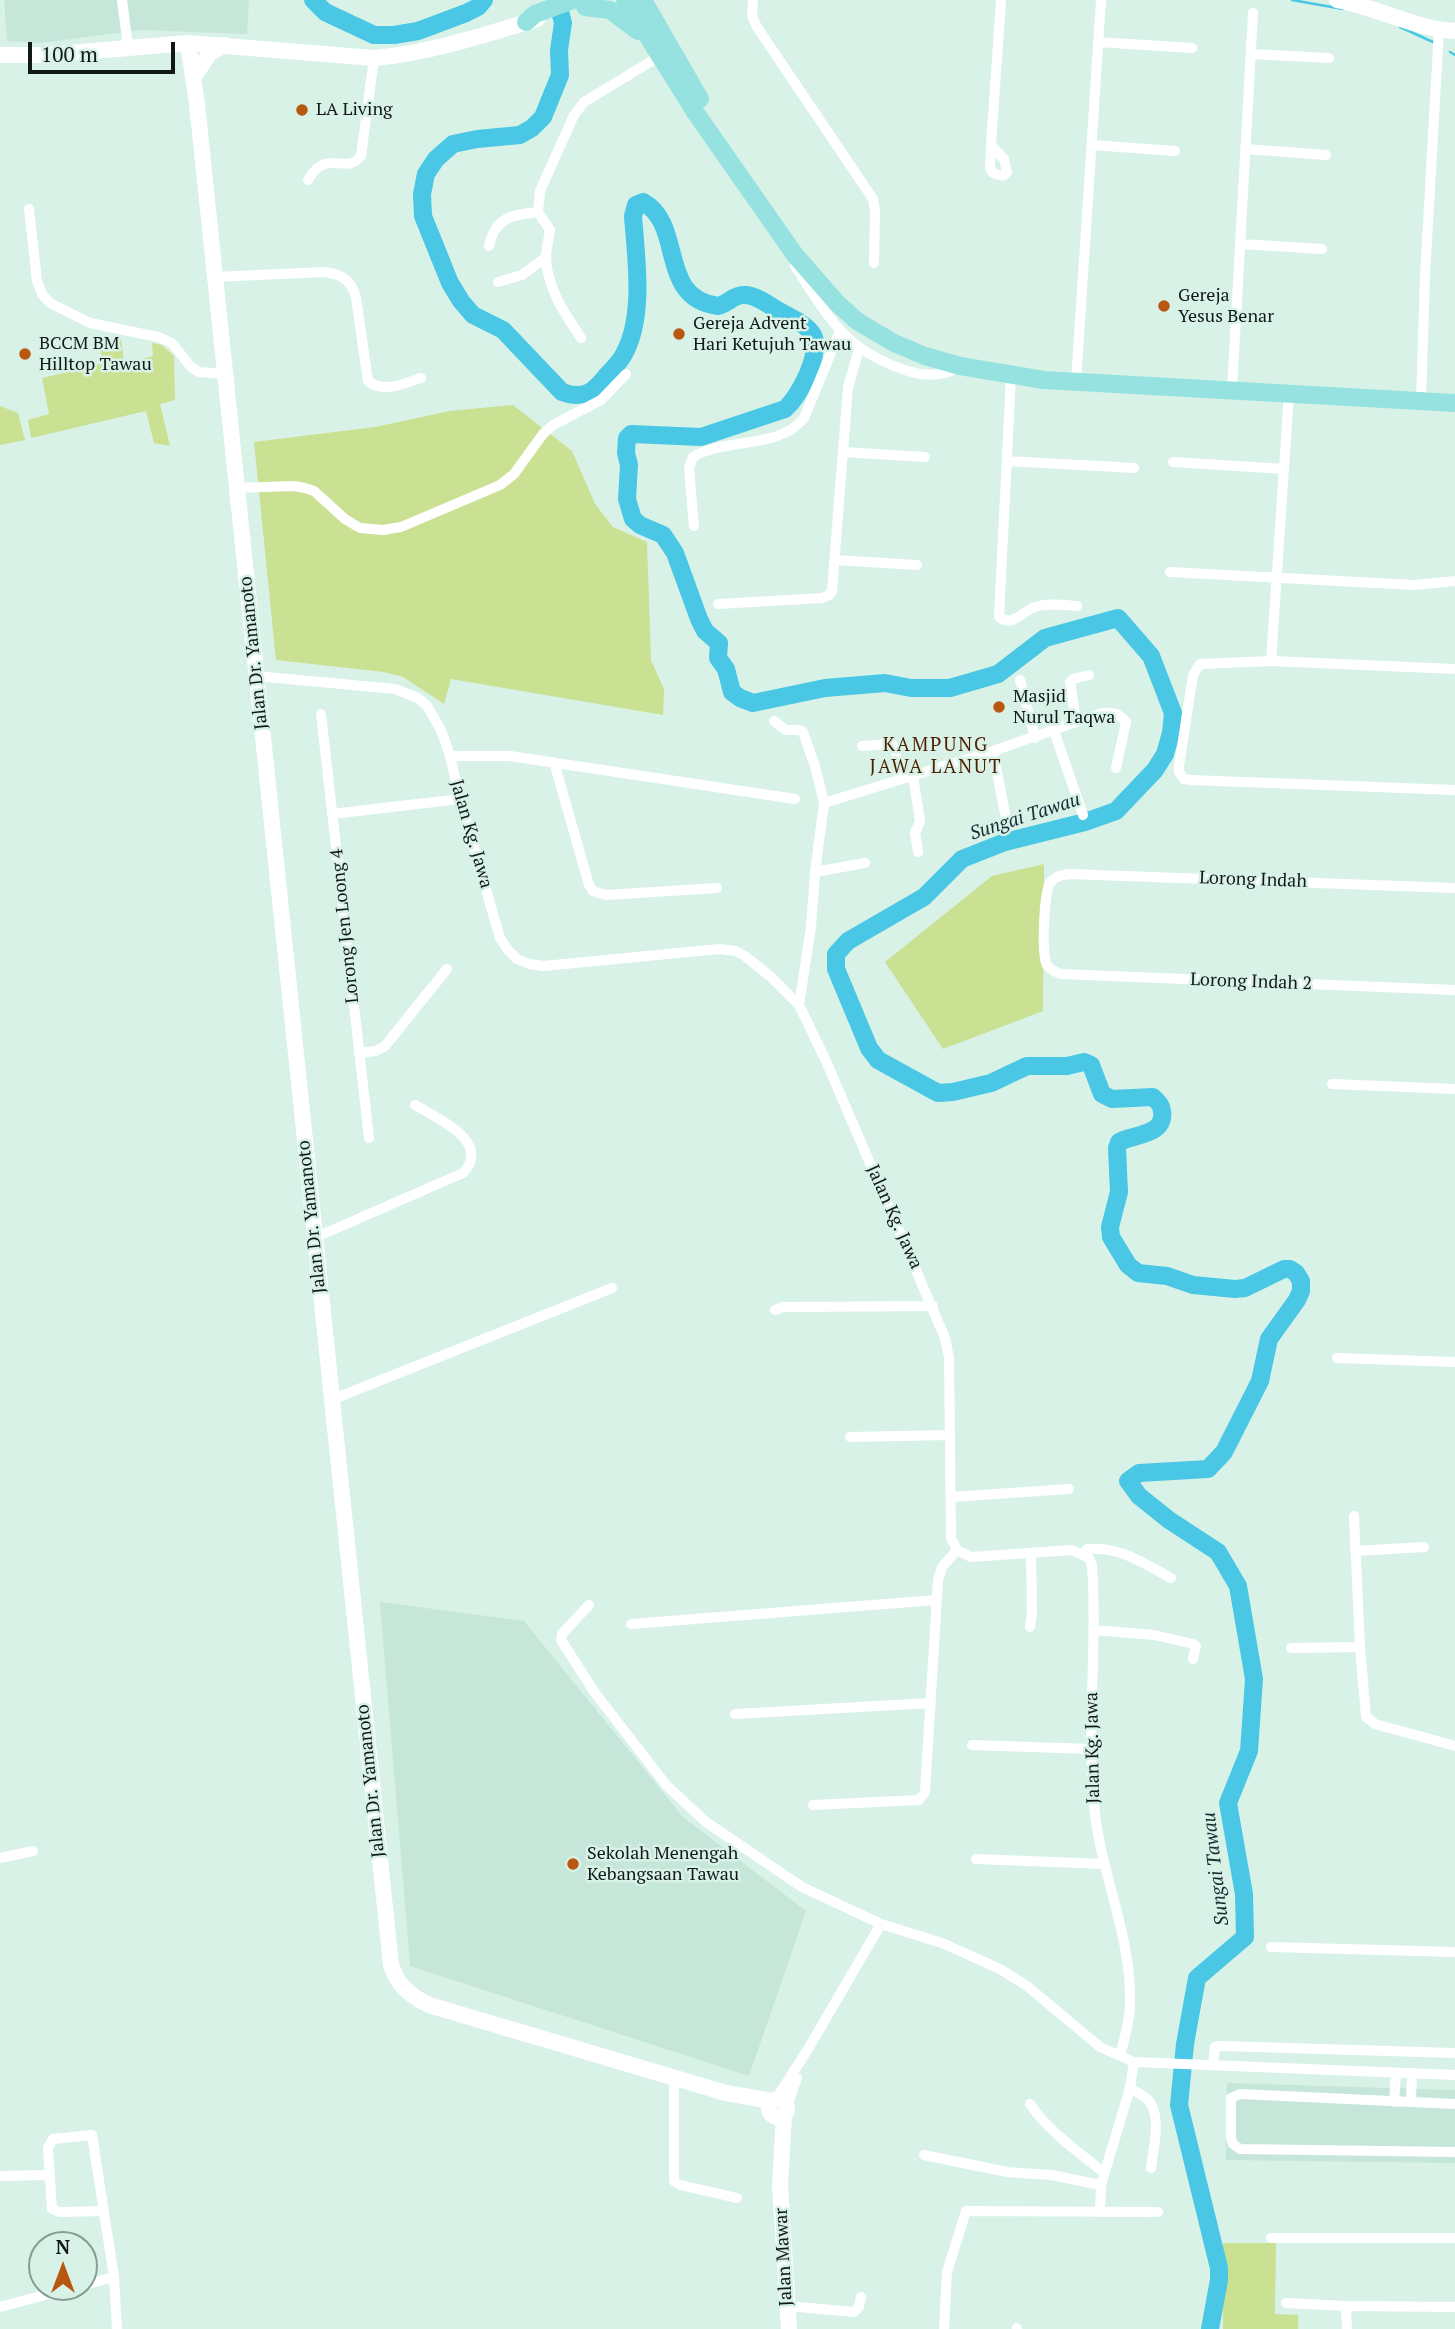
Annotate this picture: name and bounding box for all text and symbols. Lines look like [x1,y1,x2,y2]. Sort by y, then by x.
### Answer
scale bar [32,28,178,72]
text: 100 m [41,40,98,68]
place label: LA Living [316,99,393,121]
marker: LA Living [294,102,310,118]
place label: Gereja Yesus Benar [1178,285,1274,328]
marker: Gereja Yesus Benar [1156,298,1172,314]
place label: Gereja Advent Hari Ketujuh Tawau [693,313,851,356]
marker: Gereja Advent Hari Ketujuh Tawau [671,326,687,342]
place label: BCCM BM Hilltop Tawau [39,333,152,376]
marker: BCCM BM Hilltop Tawau [17,346,33,362]
street label: Jalan Dr. Yamanoto [235,575,273,731]
place label: Masjid Nurul Taqwa [1013,686,1115,728]
marker: Masjid Nurul Taqwa [991,699,1007,715]
district label: KAMPUNG JAWA LANUT [871,735,1001,779]
street label: Jalan Kg. Jawa [445,777,497,891]
water label: Sungai Tawau [967,788,1083,846]
street label: Lorong Jen Loong 4 [326,848,364,1004]
street label: Lorong Indah [1199,867,1307,893]
street label: Lorong Indah 2 [1190,969,1312,995]
street label: Jalan Dr. Yamanoto [293,1139,331,1295]
street label: Jalan Kg. Jawa [861,1162,927,1272]
street label: Jalan Kg. Jawa [1081,1692,1105,1804]
street label: Jalan Dr. Yamanoto [352,1703,390,1859]
water label: Sungai Tawau [1198,1811,1234,1927]
place label: Sekolah Menengah Kebangsaan Tawau [587,1843,739,1885]
marker: Sekolah Menengah Kebangsaan Tawau [565,1856,581,1872]
street label: Jalan Mawar [771,2207,797,2307]
north arrow [28,2231,98,2301]
text: N [56,2234,70,2259]

